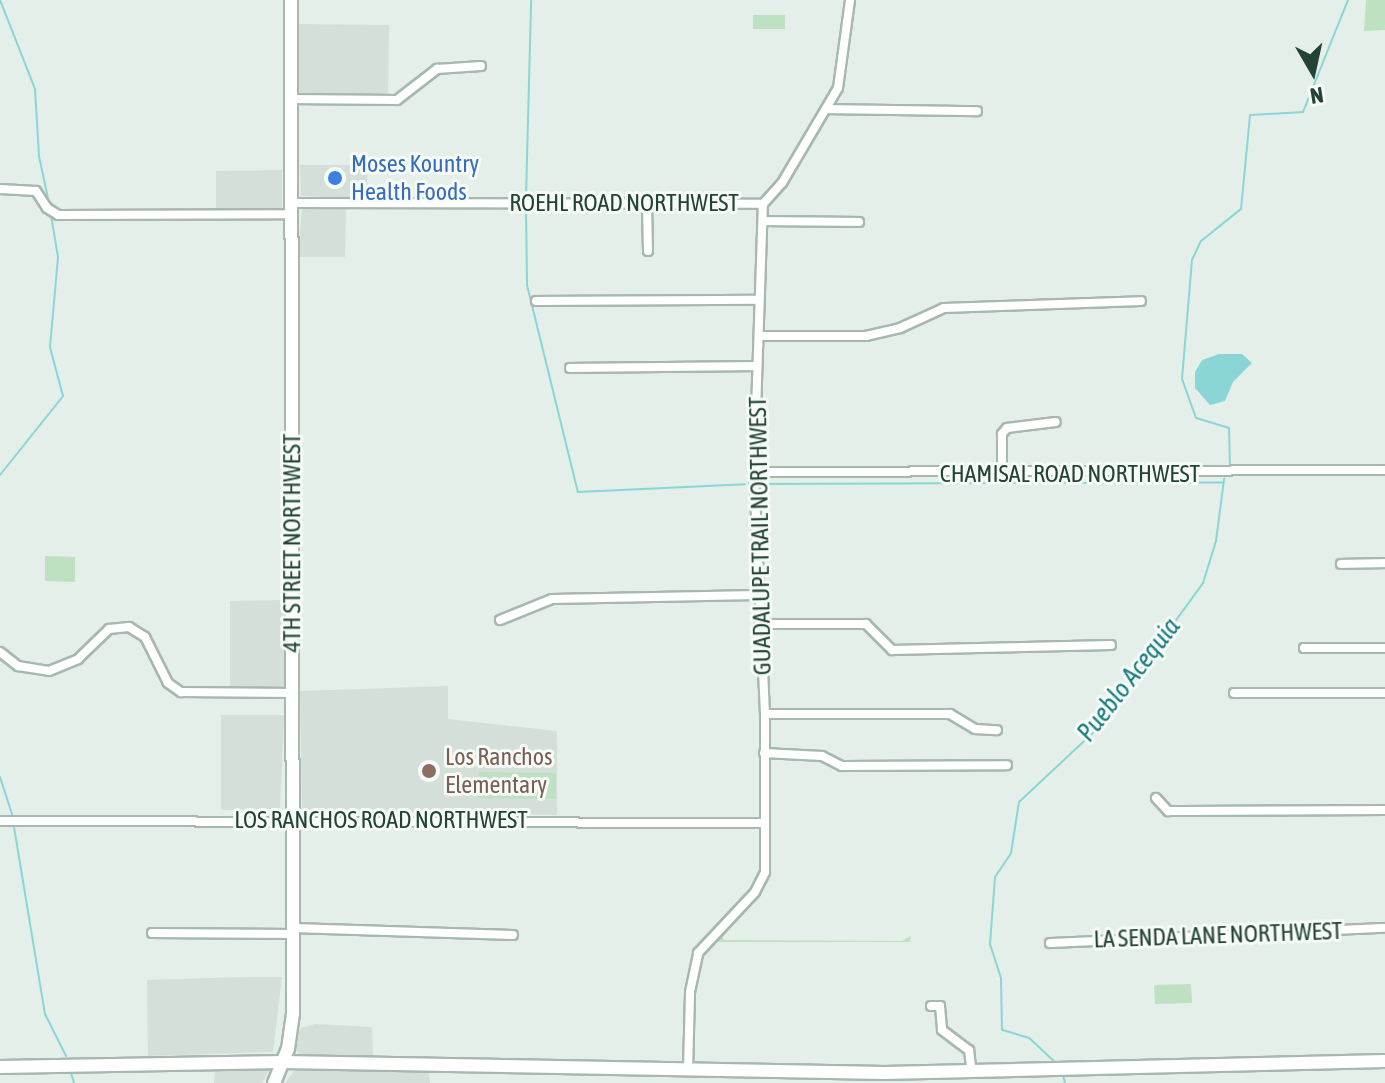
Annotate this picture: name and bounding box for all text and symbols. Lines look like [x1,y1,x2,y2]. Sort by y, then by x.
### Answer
north arrow [1273,32,1353,112]
text: N [1308,82,1325,110]
place label: Moses Kountry Health Foods [351,150,479,206]
marker: Moses Kountry Health Foods [326,169,344,187]
street label: ROEHL ROAD NORTHWEST [509,189,739,217]
street label: GUADALUPE TRAIL NORTHWEST [743,397,777,675]
street label: 4TH STREET NORTHWEST [278,434,306,652]
street label: CHAMISAL ROAD NORTHWEST [940,460,1200,488]
water label: Pueblo Acequia [1071,612,1187,748]
place label: Los Ranchos Elementary [445,743,552,799]
marker: Los Ranchos Elementary [420,762,438,780]
street label: LOS RANCHOS ROAD NORTHWEST [234,806,528,834]
street label: LA SENDA LANE NORTHWEST [1093,916,1343,954]

